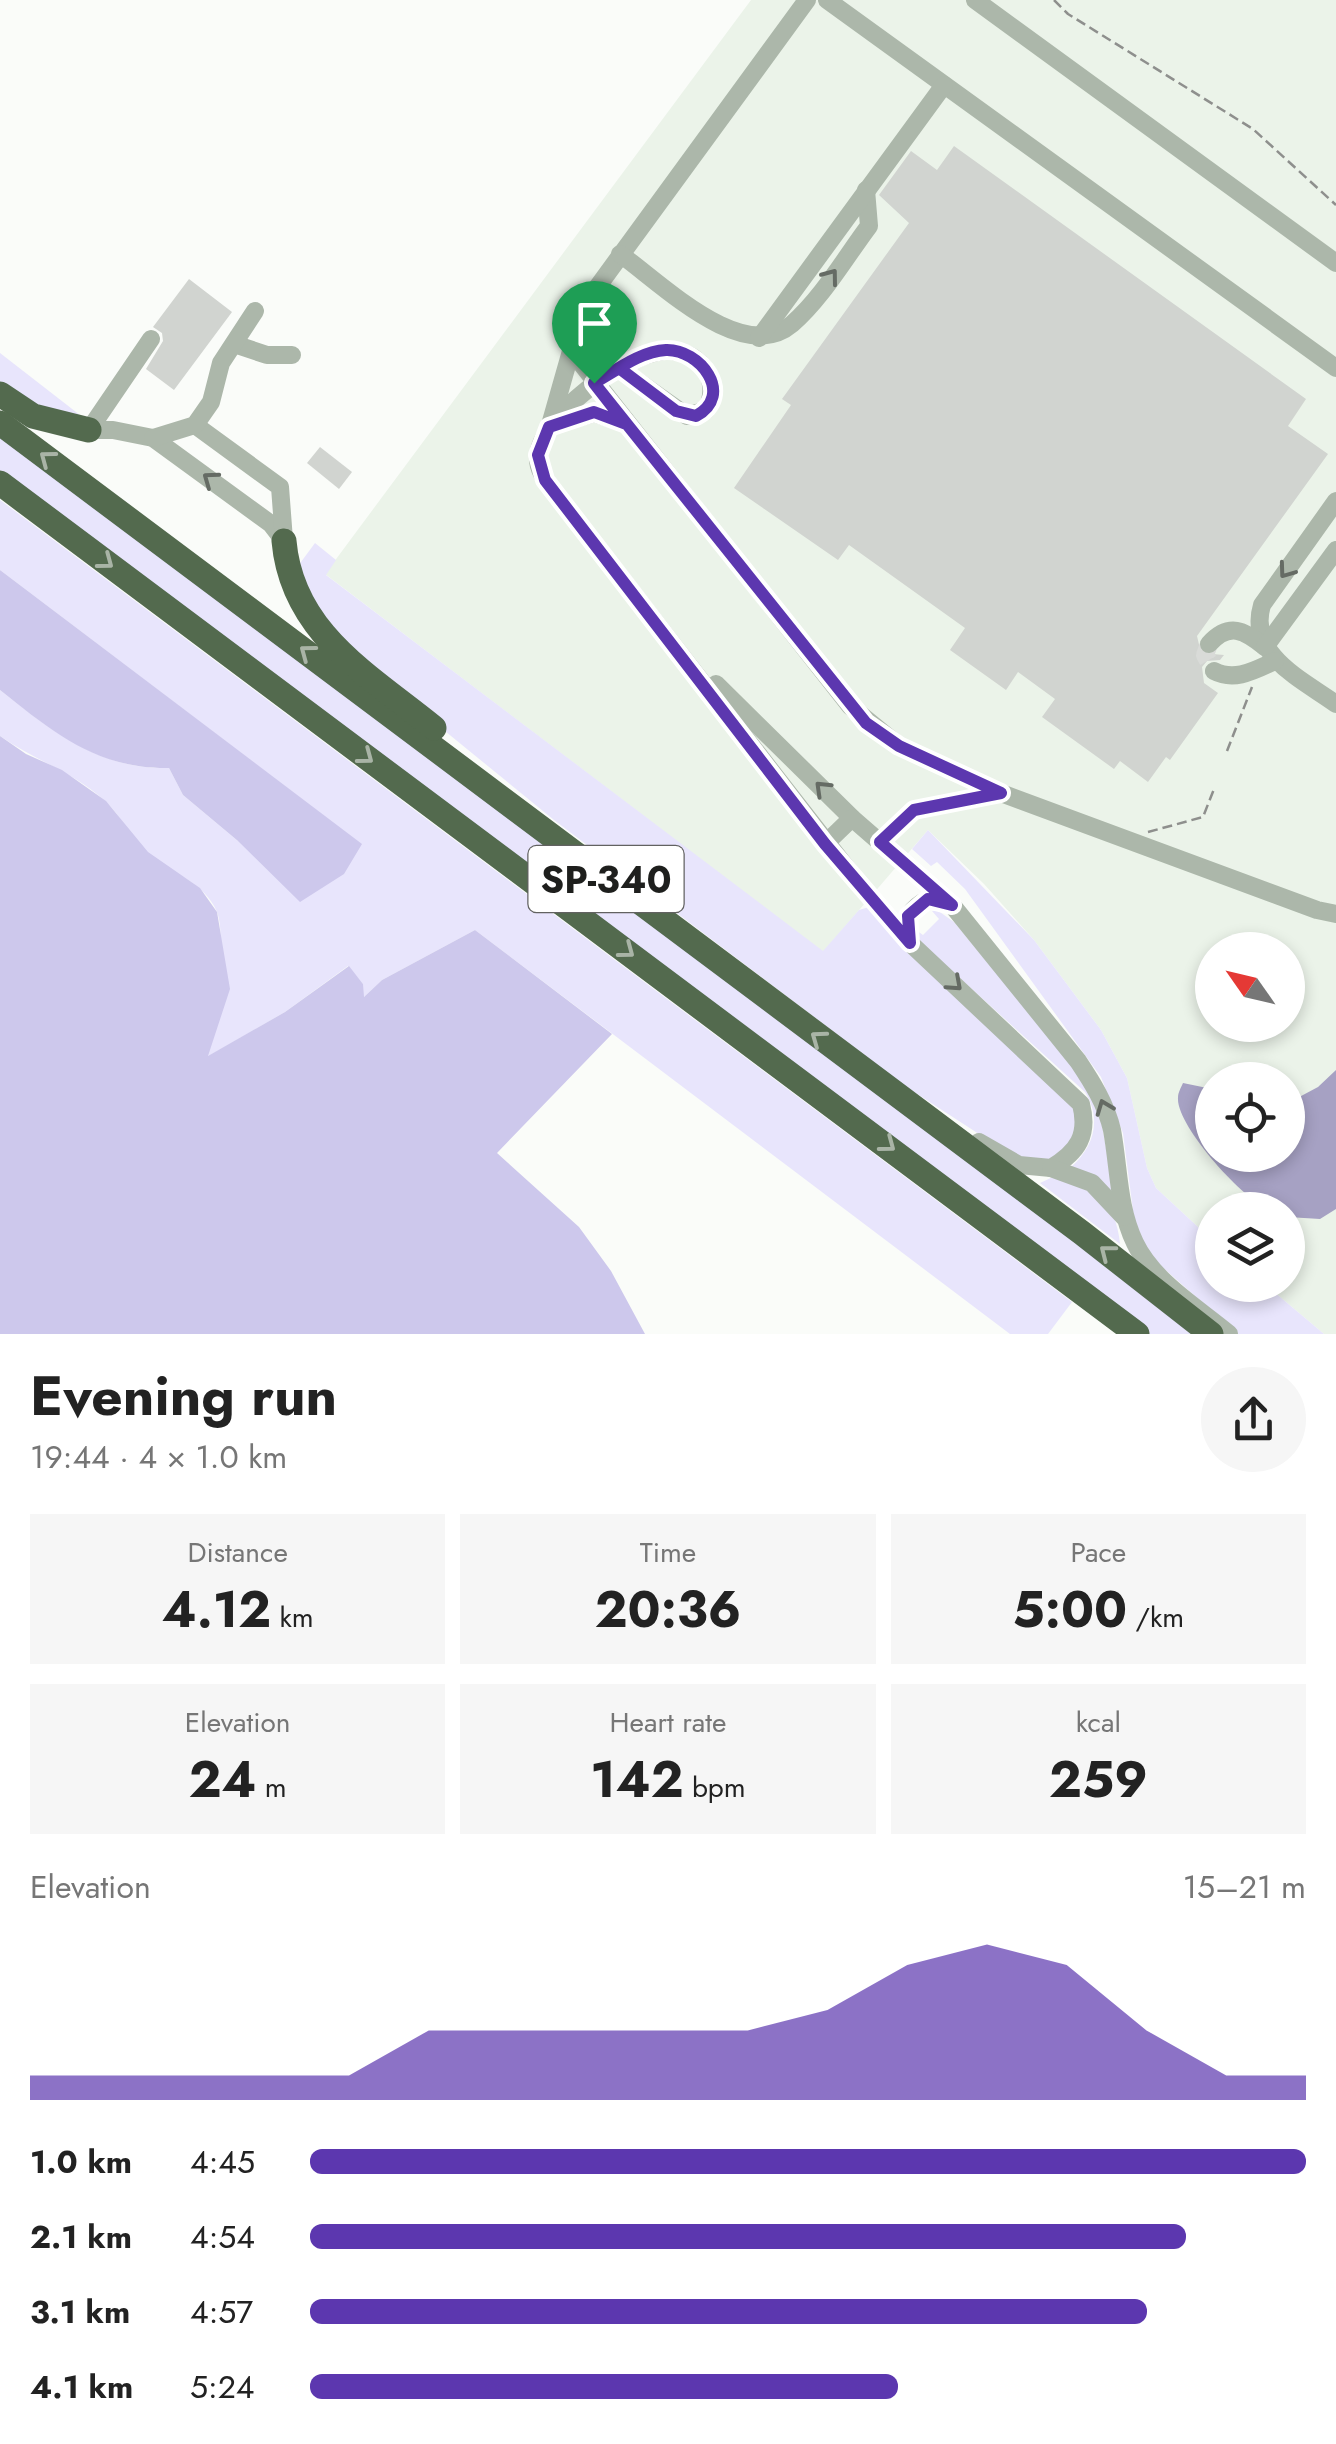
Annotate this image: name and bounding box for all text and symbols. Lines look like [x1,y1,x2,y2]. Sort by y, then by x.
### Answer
one-way arrow [819,269,836,287]
pin [552,281,637,384]
icon: arrive [567,296,622,351]
one-way arrow [39,451,58,470]
one-way arrow [202,473,221,492]
one-way arrow [95,551,113,568]
one-way arrow [1280,559,1298,578]
one-way arrow [300,647,318,664]
one-way arrow [355,746,373,763]
one-way arrow [815,782,833,800]
road number: SP-340 [528,846,684,912]
north arrow [1195,932,1305,1042]
map controls [1195,932,1305,1302]
one-way arrow [616,940,634,957]
one-way arrow [943,972,962,990]
one-way arrow [811,1032,829,1049]
button: locate [1195,1062,1305,1172]
one-way arrow [1095,1099,1115,1117]
one-way arrow [877,1133,895,1150]
button: layers [1195,1192,1305,1302]
one-way arrow [1100,1246,1118,1264]
text: Evening run [30,1356,337,1436]
button: share [1201,1367,1306,1472]
text: 19:44 · 4 × 1.0 km [30,1434,287,1480]
text: Distance [188,1532,288,1573]
text: Time [640,1532,696,1573]
text: Pace [1070,1532,1126,1573]
text: 4.12 [162,1573,271,1646]
text: 20:36 [595,1573,741,1646]
text: 5:00 [1013,1573,1127,1646]
text: km [271,1597,314,1638]
text: /km [1127,1597,1184,1638]
text: Elevation [185,1702,290,1743]
text: Heart rate [610,1702,726,1743]
text: kcal [1076,1702,1121,1743]
text: 24 [189,1743,256,1816]
text: 142 [590,1743,683,1816]
text: 259 [1049,1743,1148,1816]
text: m [256,1767,287,1808]
text: bpm [683,1767,746,1808]
text: Elevation [30,1864,151,1910]
text: 15–21 m [1183,1864,1306,1910]
text: 1.0 km [30,2139,132,2185]
text: 4:45 [190,2139,255,2185]
text: 2.1 km [30,2214,132,2260]
text: 4:54 [190,2214,255,2260]
text: 3.1 km [30,2289,130,2335]
text: 4:57 [190,2289,253,2335]
text: 4.1 km [30,2364,133,2410]
text: 5:24 [190,2364,255,2410]

